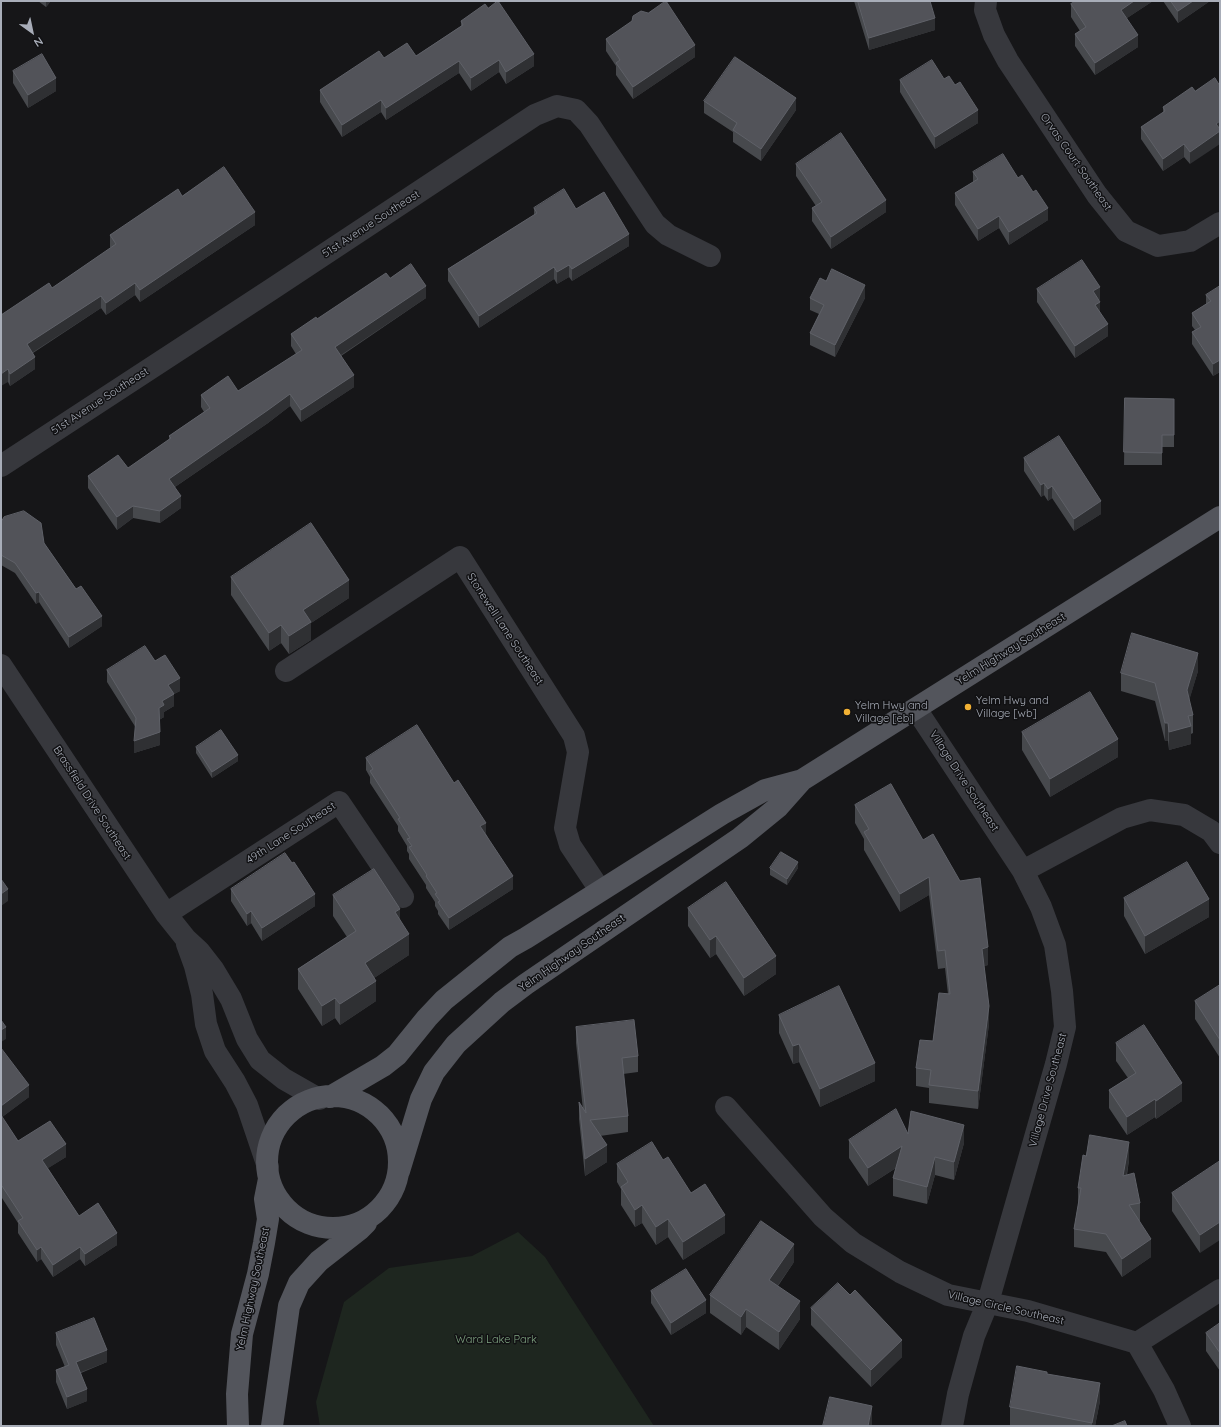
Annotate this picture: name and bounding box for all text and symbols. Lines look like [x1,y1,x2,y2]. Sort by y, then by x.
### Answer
north arrow [12,12,52,52]
text: N [31,34,46,50]
street label: Orvas Court Southeast [1037,111,1115,213]
street label: 51st Avenue Southeast [320,188,422,260]
street label: 51st Avenue Southeast [49,365,151,437]
street label: Stonewell Lane Southeast [464,571,546,687]
street label: Yelm Highway Southeast [954,610,1068,688]
place label: Yelm Hwy and Village [wb] [976,694,1049,720]
place label: Yelm Hwy and Village [eb] [855,699,928,725]
marker: Yelm Hwy and Village [wb] [963,702,973,712]
marker: Yelm Hwy and Village [eb] [842,707,852,717]
street label: Village Drive Southeast [926,728,1002,834]
street label: Brassfield Drive Southeast [50,744,134,862]
street label: 49th Lane Southeast [244,799,338,867]
street label: Yelm Highway Southeast [517,911,627,995]
street label: Village Drive Southeast [1026,1031,1070,1149]
street label: Yelm Highway Southeast [233,1226,273,1352]
street label: Village Circle Southeast [947,1288,1065,1328]
park label: Ward Lake Park [455,1333,537,1347]

